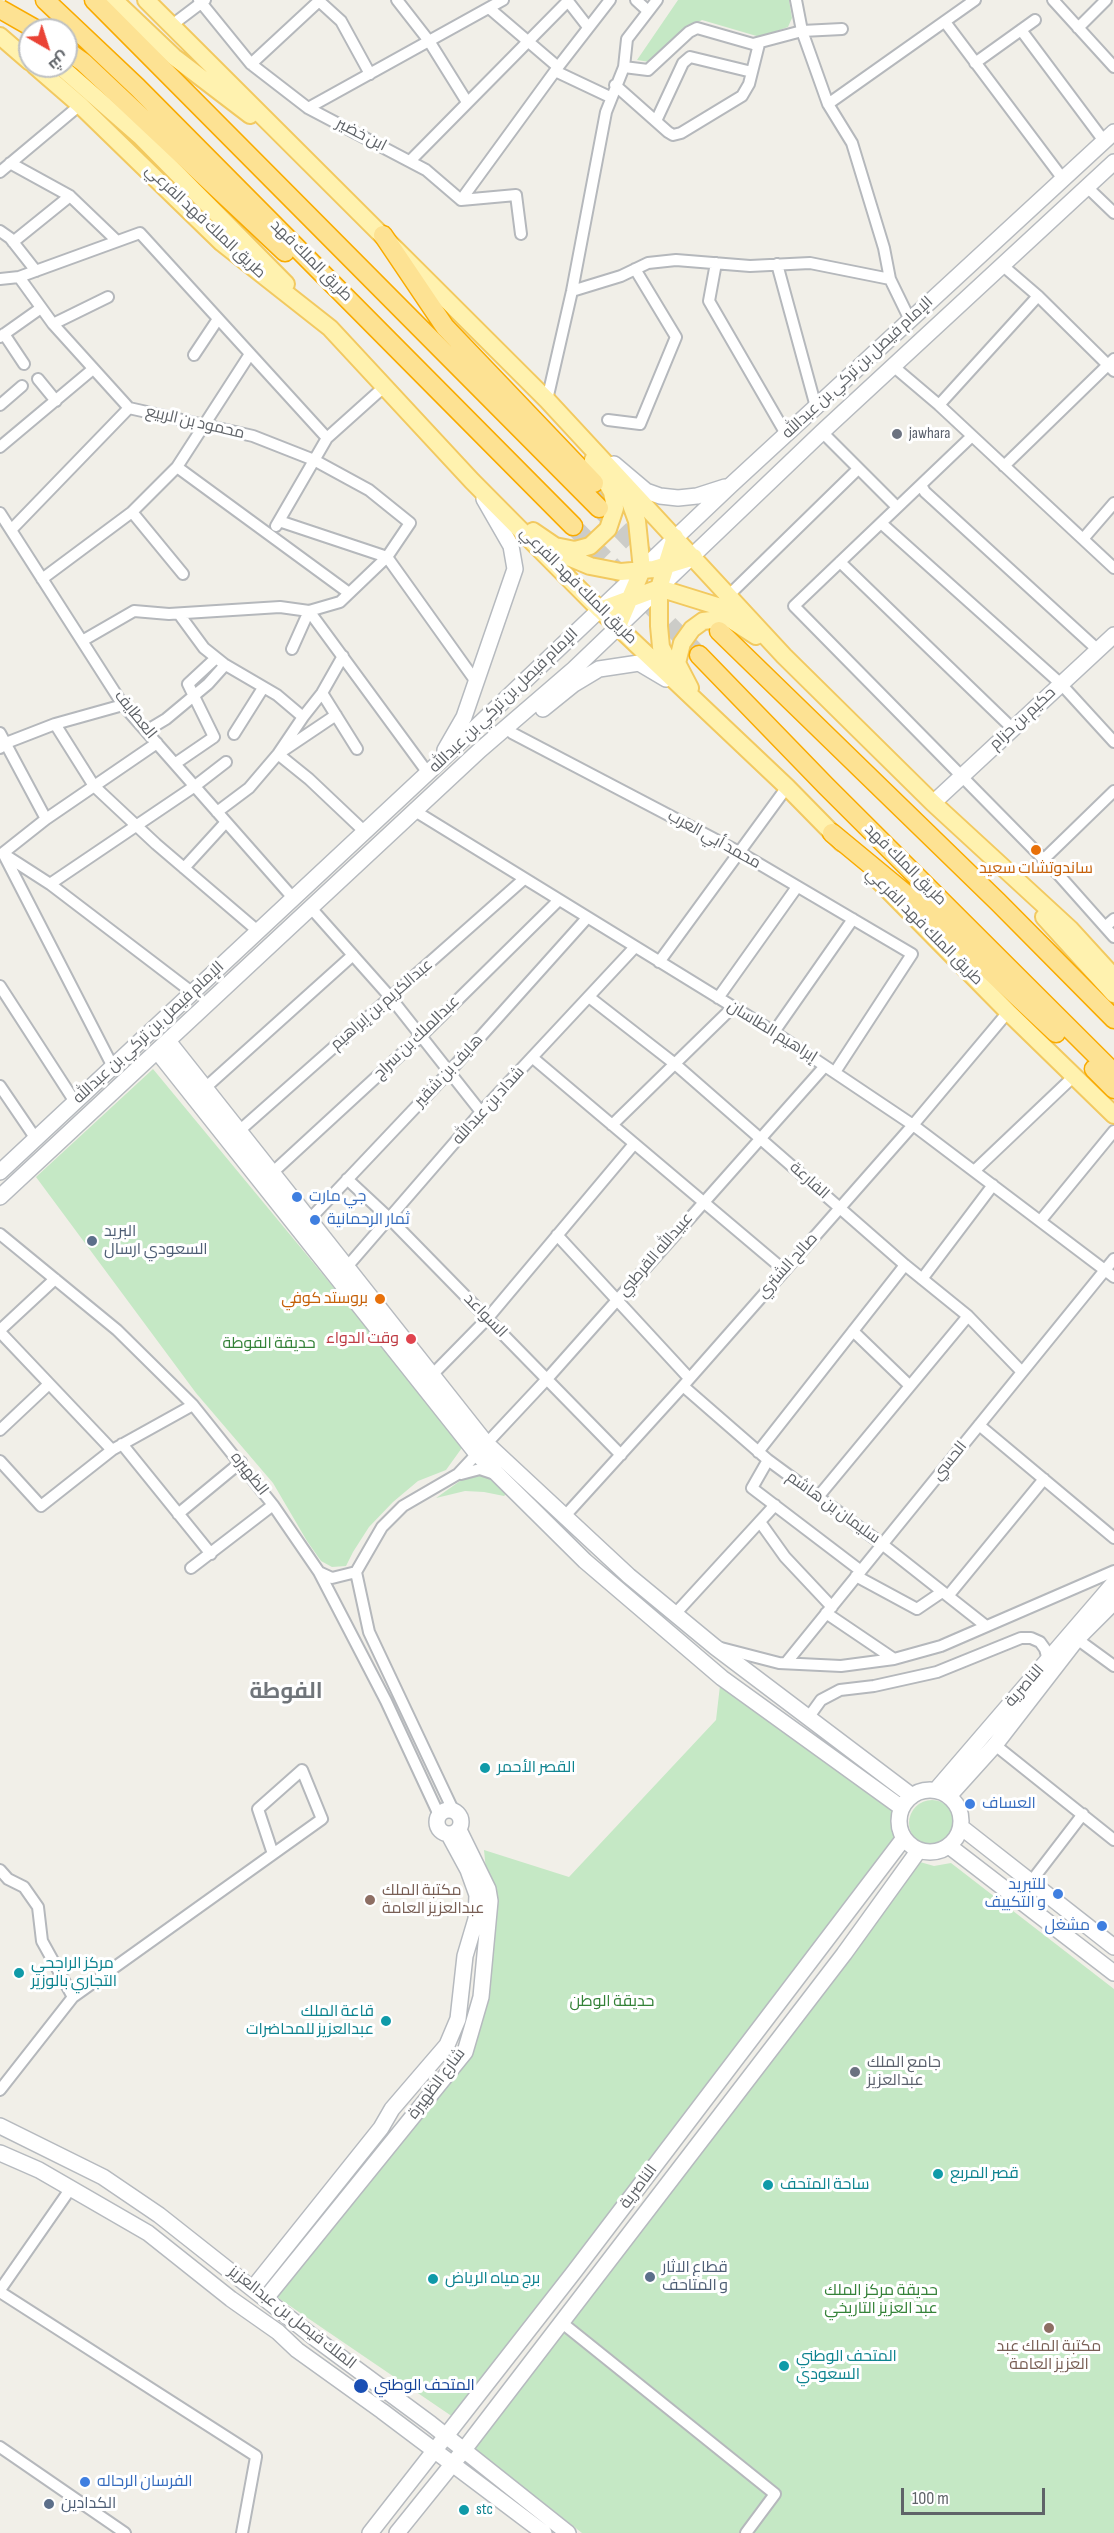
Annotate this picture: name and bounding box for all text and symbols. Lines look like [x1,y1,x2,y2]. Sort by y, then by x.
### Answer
north arrow [18,18,78,78]
text: ش [44,47,72,75]
street label: ابن خضير [332,114,390,156]
street label: طريق الملك فهد الفرعي [141,161,269,283]
street label: طريق الملك فهد [266,216,356,306]
street label: الإمام فيصل بن تركي بن عبدالله [778,293,938,443]
street label: محمود بن الربيع [144,402,246,444]
place label: jawhara [909,424,950,444]
marker: jawhara [890,427,904,441]
street label: طريق الملك فهد الفرعي [515,523,641,649]
street label: الإمام فيصل بن تركي بن عبدالله [426,625,582,777]
street label: حكيم بن حزام [986,684,1060,754]
street label: العطايف [110,687,160,743]
street label: محمد أبي العرب [664,807,764,873]
street label: طريق الملك فهد [860,820,950,910]
marker: ساندوتشات سعيد [1029,843,1043,857]
place label: ساندوتشات سعيد [979,859,1093,879]
street label: طريق الملك فهد الفرعي [861,864,987,990]
street label: عبدالكريم بن إبراهيم [327,955,437,1055]
street label: الإمام فيصل بن تركي بن عبدالله [69,958,229,1108]
street label: عبدالملك بن سراج [370,992,464,1084]
street label: إبراهيم الطاسان [724,997,820,1067]
street label: هايف بن شقير [411,1031,487,1111]
street label: شداد بن عبدالله [449,1063,529,1149]
street label: الفارعة [785,1158,833,1204]
place label: جي مارت [309,1187,366,1207]
marker: جي مارت [290,1190,304,1204]
street label: عبيدالله القرطبي [614,1209,698,1301]
place label: ثمار الرحمانية [327,1210,410,1230]
marker: ثمار الرحمانية [308,1213,322,1227]
place label: البريد السعودي ارسال [104,1222,208,1260]
street label: صالح الشتري [754,1229,822,1303]
marker: البريد السعودي ارسال [85,1234,99,1248]
place label: بروستد كوفي [281,1289,368,1309]
street label: السواعد [459,1290,511,1342]
marker: بروستد كوفي [373,1292,387,1306]
place label: وقت الدواء [326,1329,399,1349]
marker: وقت الدواء [404,1332,418,1346]
park label: حديقة الفوطة [222,1334,316,1354]
street label: الحسي [928,1438,972,1484]
street label: الظهيره [226,1448,272,1500]
street label: سليمان بن هاشم [783,1468,883,1548]
street label: الناصرية [1001,1661,1049,1711]
district label: الفوطة [249,1679,323,1705]
place label: القصر الأحمر [497,1758,575,1778]
marker: القصر الأحمر [478,1761,492,1775]
place label: العساف [982,1794,1036,1814]
marker: العساف [963,1797,977,1811]
place label: للتبريد و التكييف [985,1875,1046,1913]
place label: مكتبة الملك عبدالعزيز العامة [382,1881,484,1919]
marker: للتبريد و التكييف [1051,1887,1065,1901]
marker: مكتبة الملك عبدالعزيز العامة [363,1893,377,1907]
place label: مشغل [1045,1916,1090,1936]
marker: مشغل [1095,1919,1109,1933]
place label: مركز الراجحي التجاري بالوزير [31,1954,117,1992]
marker: مركز الراجحي التجاري بالوزير [12,1966,26,1980]
park label: حديقة الوطن [570,1992,654,2012]
place label: قاعة الملك عبدالعزيز للمحاضرات [246,2002,374,2040]
marker: قاعة الملك عبدالعزيز للمحاضرات [379,2014,393,2028]
street label: شارع الظهيرة [404,2045,470,2123]
place label: جامع الملك عبدالعزيز [867,2053,941,2091]
marker: جامع الملك عبدالعزيز [848,2065,862,2079]
street label: الناصرية [616,2161,662,2213]
place label: قصر المربع [950,2164,1019,2184]
marker: قصر المربع [931,2167,945,2181]
place label: ساحة المتحف [780,2175,869,2195]
marker: ساحة المتحف [761,2178,775,2192]
place label: قطاع الاثار و المتاحف [662,2258,728,2296]
street label: الملك فيصل بن عبدالعزيز [224,2262,360,2374]
place label: برج مياه الرياض [445,2269,540,2289]
marker: قطاع الاثار و المتاحف [643,2270,657,2284]
marker: برج مياه الرياض [426,2272,440,2286]
park label: حديقة مركز الملك عبد العزيز التاريخي [824,2281,938,2319]
marker: مكتبة الملك عبد العزيز العامة [1042,2321,1056,2335]
place label: مكتبة الملك عبد العزيز العامة [997,2337,1101,2375]
place label: المتحف الوطني السعودي [796,2347,897,2385]
marker: المتحف الوطني السعودي [777,2359,791,2373]
place label: المتحف الوطني [374,2376,475,2396]
marker: المتحف الوطني [352,2377,370,2395]
place label: الفرسان الرحاله [97,2472,193,2492]
marker: الفرسان الرحاله [78,2475,92,2489]
scale bar [904,2476,1048,2514]
text: 100 m [912,2488,949,2509]
place label: الكدادين [61,2494,116,2514]
marker: الكدادين [42,2497,56,2511]
place label: stc [476,2500,493,2520]
marker: stc [457,2503,471,2517]

